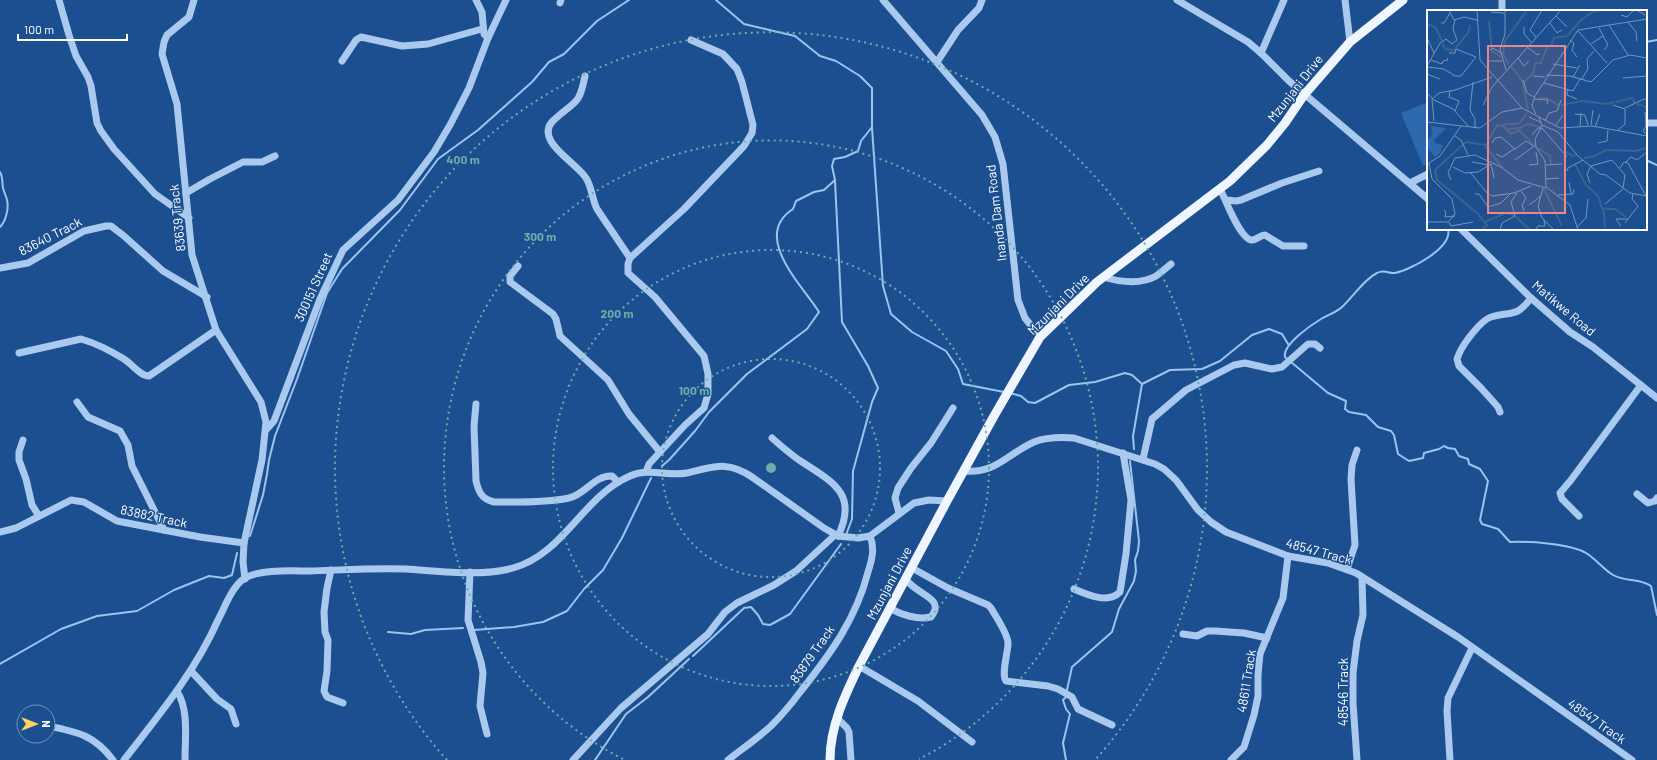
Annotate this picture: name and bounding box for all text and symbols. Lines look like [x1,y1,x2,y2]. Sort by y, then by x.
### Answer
inset map [1427,10,1647,230]
scale bar [18,16,127,42]
text: 100 m [24,22,54,36]
street label: Mzunjani Drive [1264,51,1326,125]
text: 400 m [446,152,480,166]
street label: Inanda Dam Road [982,164,1010,262]
street label: 83639 Track [165,183,188,252]
street label: 83640 Track [16,213,85,259]
text: 300 m [524,229,556,243]
street label: 300151 Street [291,250,335,324]
street label: Mzunjani Drive [1024,270,1092,338]
street label: Matikwe Road [1529,277,1599,339]
text: 200 m [601,306,633,320]
text: 100 m [679,383,709,397]
centre of rings [764,461,778,475]
street label: 83882 Track [119,501,189,531]
street label: 48547 Track [1284,535,1354,568]
street label: Mzunjani Drive [863,544,915,622]
street label: 83879 Track [786,622,838,686]
street label: 48611 Track [1233,648,1259,714]
street label: 48546 Track [1335,657,1351,726]
street label: 48547 Track [1565,695,1630,747]
north arrow [16,704,56,744]
text: N [40,720,53,728]

